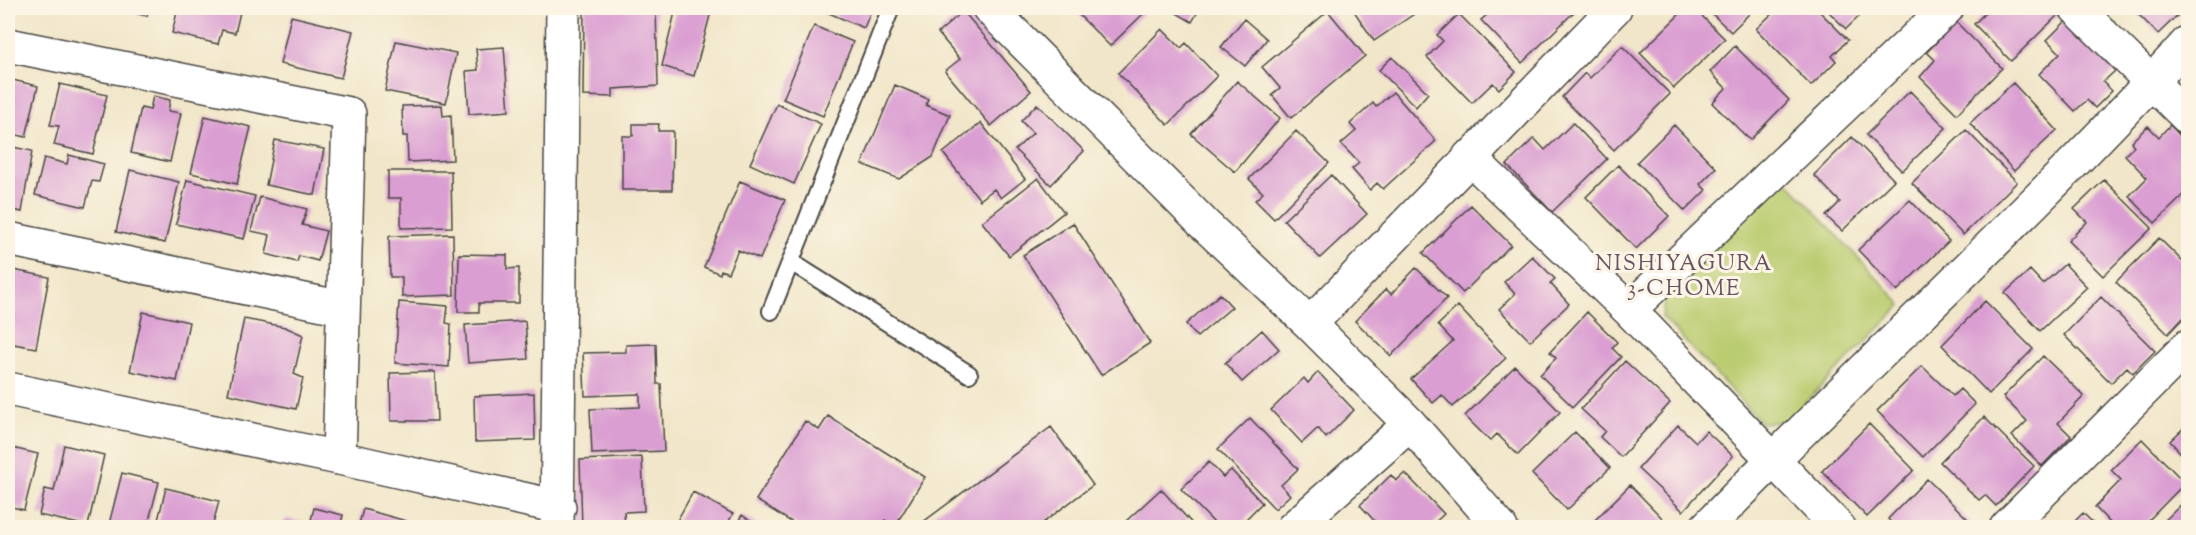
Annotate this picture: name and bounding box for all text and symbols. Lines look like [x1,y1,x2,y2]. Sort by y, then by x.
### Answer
district label: NISHIYAGURA 3-CHOME [1595,249,1773,306]

